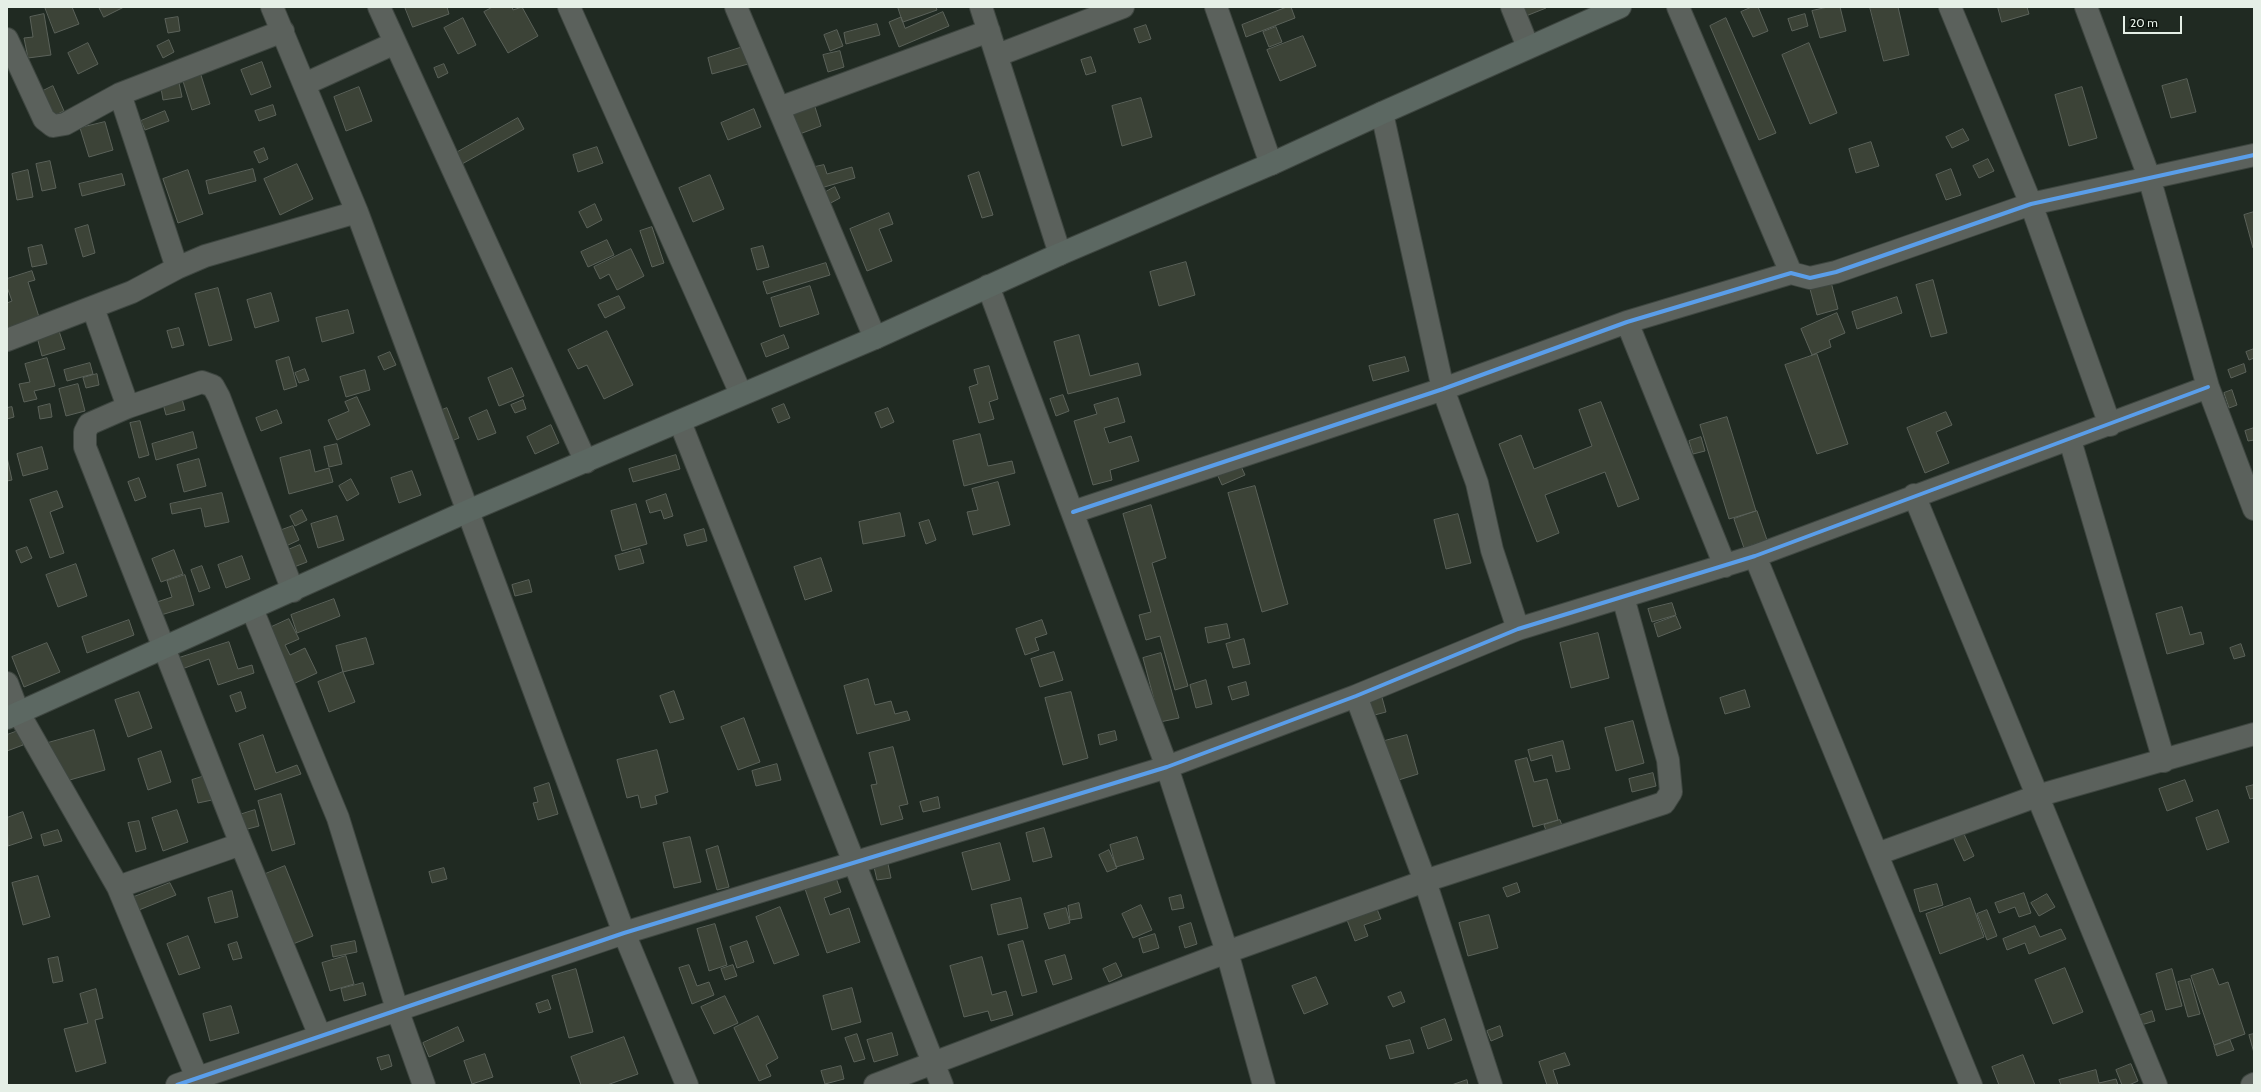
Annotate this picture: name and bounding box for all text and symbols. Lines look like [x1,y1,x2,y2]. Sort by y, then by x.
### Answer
scale bar [2125,8,2184,34]
text: 20 m [2130,15,2158,30]

